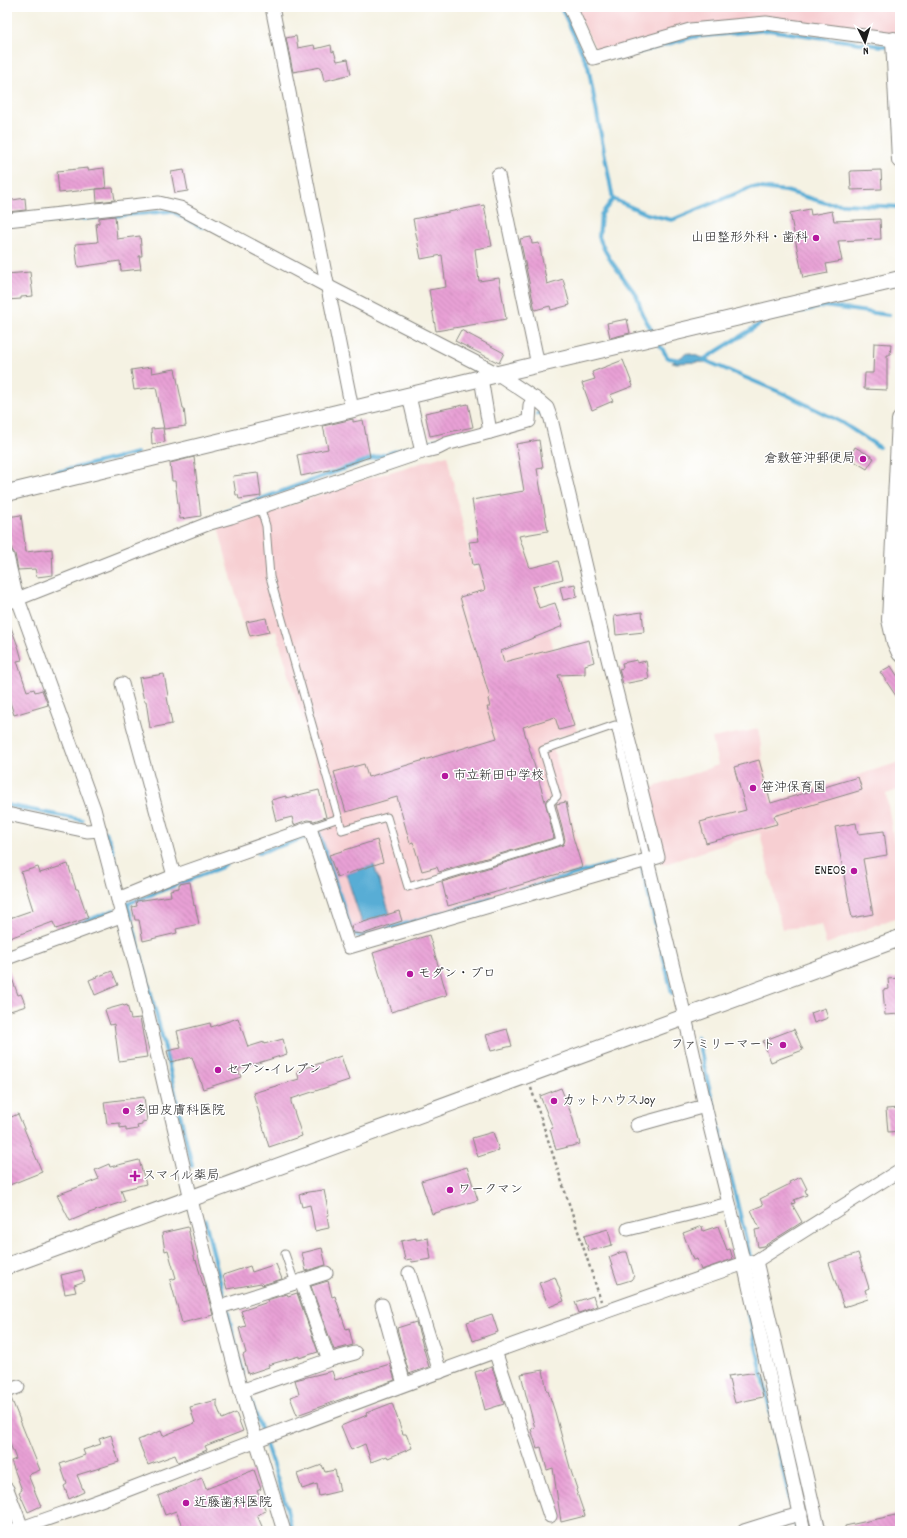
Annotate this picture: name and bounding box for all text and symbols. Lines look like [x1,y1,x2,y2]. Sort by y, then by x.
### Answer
north arrow [845,22,885,62]
text: N [862,42,869,58]
place label: 山田整形外科・歯科 [691,229,808,248]
marker: 山田整形外科・歯科 [811,233,821,243]
place label: 倉敷笹沖郵便局 [764,450,855,469]
marker: 倉敷笹沖郵便局 [858,454,868,464]
place label: 市立新田中学校 [453,767,544,786]
marker: 市立新田中学校 [440,771,450,781]
place label: 笹沖保育園 [761,779,826,798]
marker: 笹沖保育園 [748,783,758,793]
place label: ENEOS [815,862,846,881]
marker: ENEOS [849,866,859,876]
place label: モダン・プロ [418,965,496,984]
marker: モダン・プロ [405,969,415,979]
place label: ファミリーマート [671,1036,775,1055]
marker: ファミリーマート [778,1040,788,1050]
place label: セブン-イレブン [226,1061,321,1080]
marker: セブン-イレブン [213,1065,223,1075]
place label: カットハウスJoy [562,1092,656,1111]
marker: カットハウスJoy [549,1096,559,1106]
place label: 多田皮膚科医院 [134,1102,225,1121]
marker: 多田皮膚科医院 [121,1106,131,1116]
place label: スマイル薬局 [143,1167,219,1186]
marker: スマイル薬局 [130,1171,140,1181]
place label: ワークマン [458,1181,523,1200]
marker: ワークマン [445,1185,455,1195]
place label: 近藤歯科医院 [194,1494,272,1513]
marker: 近藤歯科医院 [181,1498,191,1508]

